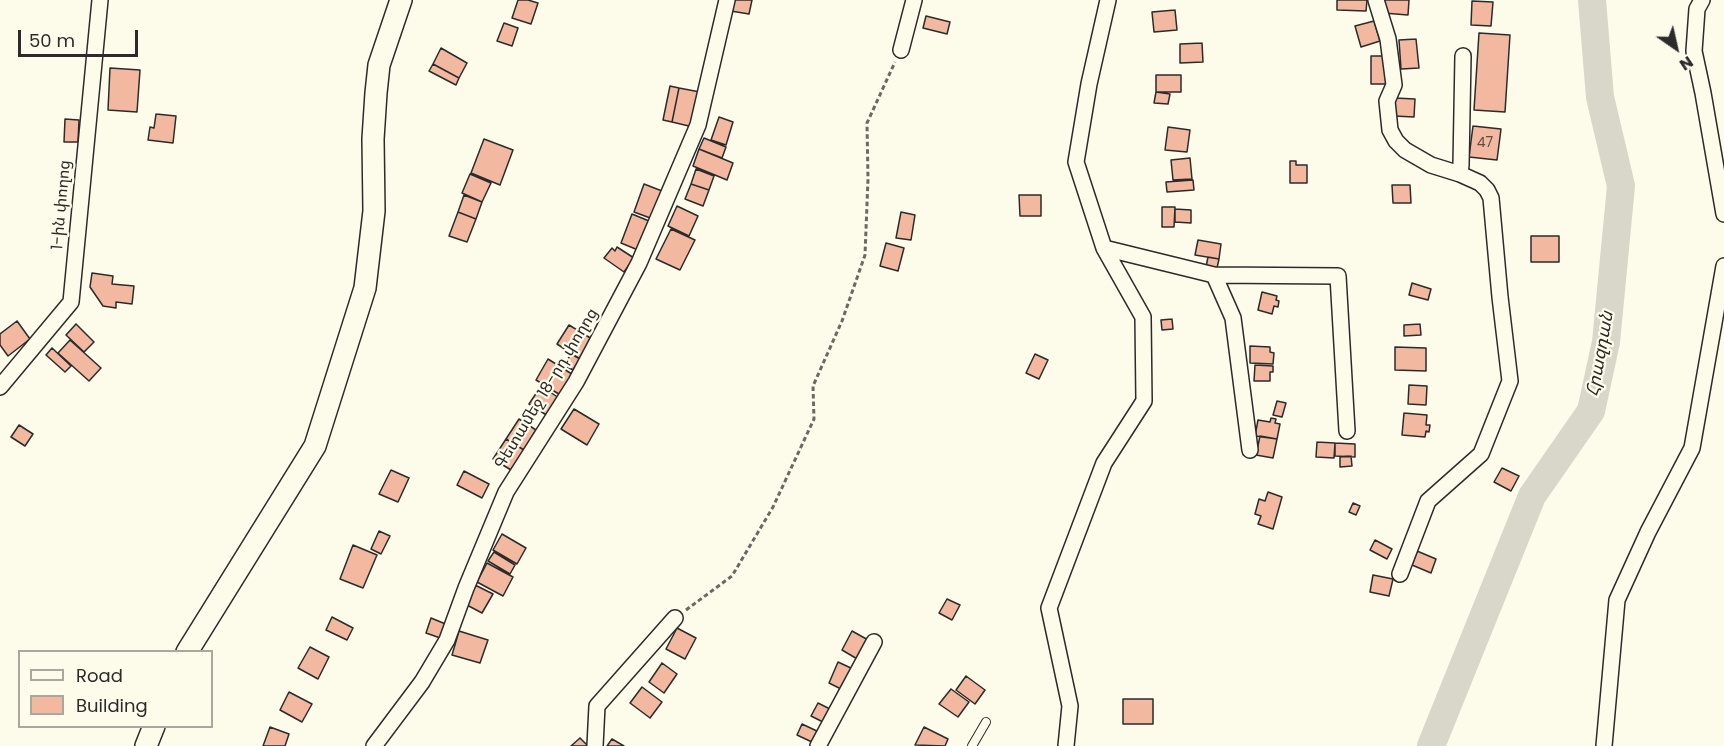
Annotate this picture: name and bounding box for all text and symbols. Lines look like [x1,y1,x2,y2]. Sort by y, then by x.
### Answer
scale bar [21,18,141,56]
north arrow [1646,18,1706,78]
text: 50 m [29,28,75,53]
text: N [1675,50,1698,76]
house number: 47 [1477,135,1493,151]
street label: 1-ին փողոց [49,159,75,251]
street label: Գետամեջ 18-րդ փողոց [491,305,603,473]
water label: Հրազդան [1583,310,1619,398]
legend [18,650,213,728]
text: Road [76,663,123,688]
text: Building [76,693,148,718]

